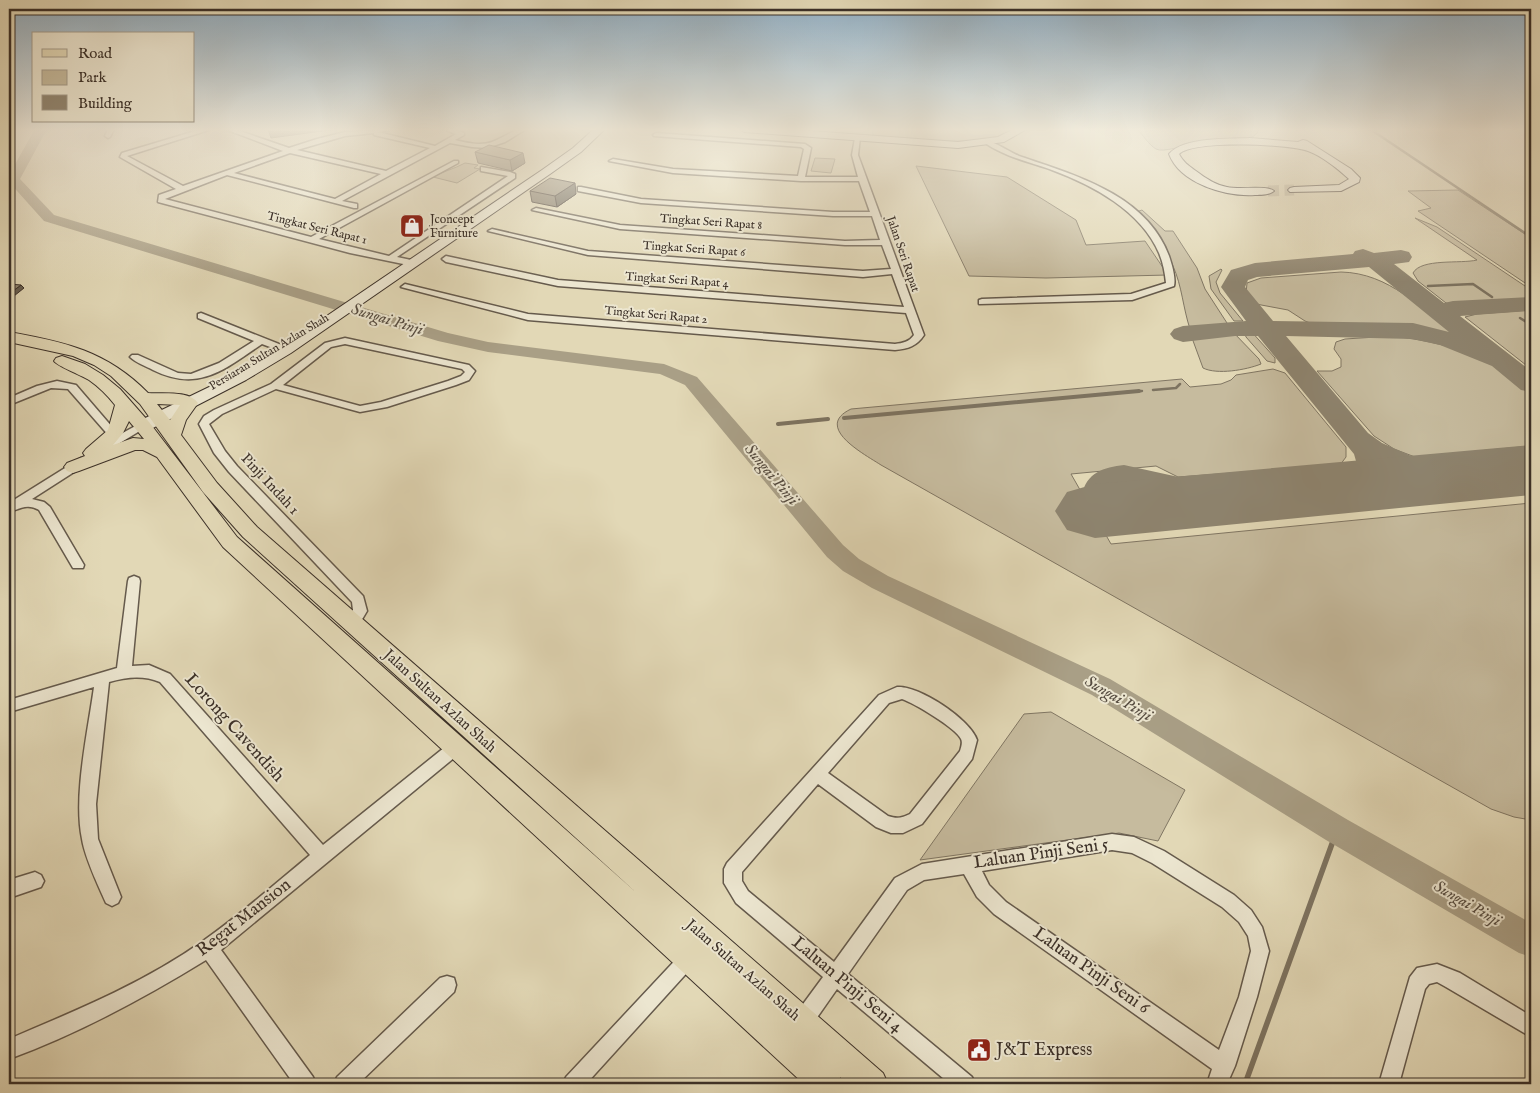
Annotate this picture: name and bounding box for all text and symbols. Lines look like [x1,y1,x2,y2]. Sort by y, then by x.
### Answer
legend [32,32,195,122]
text: Road [78,44,113,63]
text: Park [78,68,108,87]
text: Building [78,94,133,113]
street label: Tingkat Seri Rapat 1 [265,208,368,249]
street label: Tingkat Seri Rapat 8 [659,211,763,234]
place label: Jconcept Furniture [428,212,478,241]
street label: Jalan Seri Rapat [881,212,923,294]
shop icon: Jconcept Furniture [399,213,425,239]
street label: Tingkat Seri Rapat 6 [642,238,747,261]
street label: Tingkat Seri Rapat 4 [625,269,729,292]
water label: Sungai Pinji [349,300,427,341]
street label: Tingkat Seri Rapat 2 [604,303,709,328]
street label: Persiaran Sultan Azlan Shah [206,310,332,394]
water label: Sungai Pinji [739,440,803,511]
street label: Pinji Indah 1 [237,449,303,519]
street label: Jalan Sultan Azlan Shah [378,644,500,757]
street label: Lorong Cavendish [179,669,289,788]
water label: Sungai Pinji [1081,672,1156,727]
street label: Laluan Pinji Seni 5 [972,833,1110,875]
street label: Regat Mansion [192,874,296,962]
water label: Sungai Pinji [1430,877,1505,932]
street label: Jalan Sultan Azlan Shah [680,914,804,1025]
street label: Laluan Pinji Seni 6 [1028,922,1154,1020]
street label: Laluan Pinji Seni 4 [787,932,908,1038]
public building icon: J&T Express [966,1037,992,1063]
place label: J&T Express [994,1039,1092,1062]

